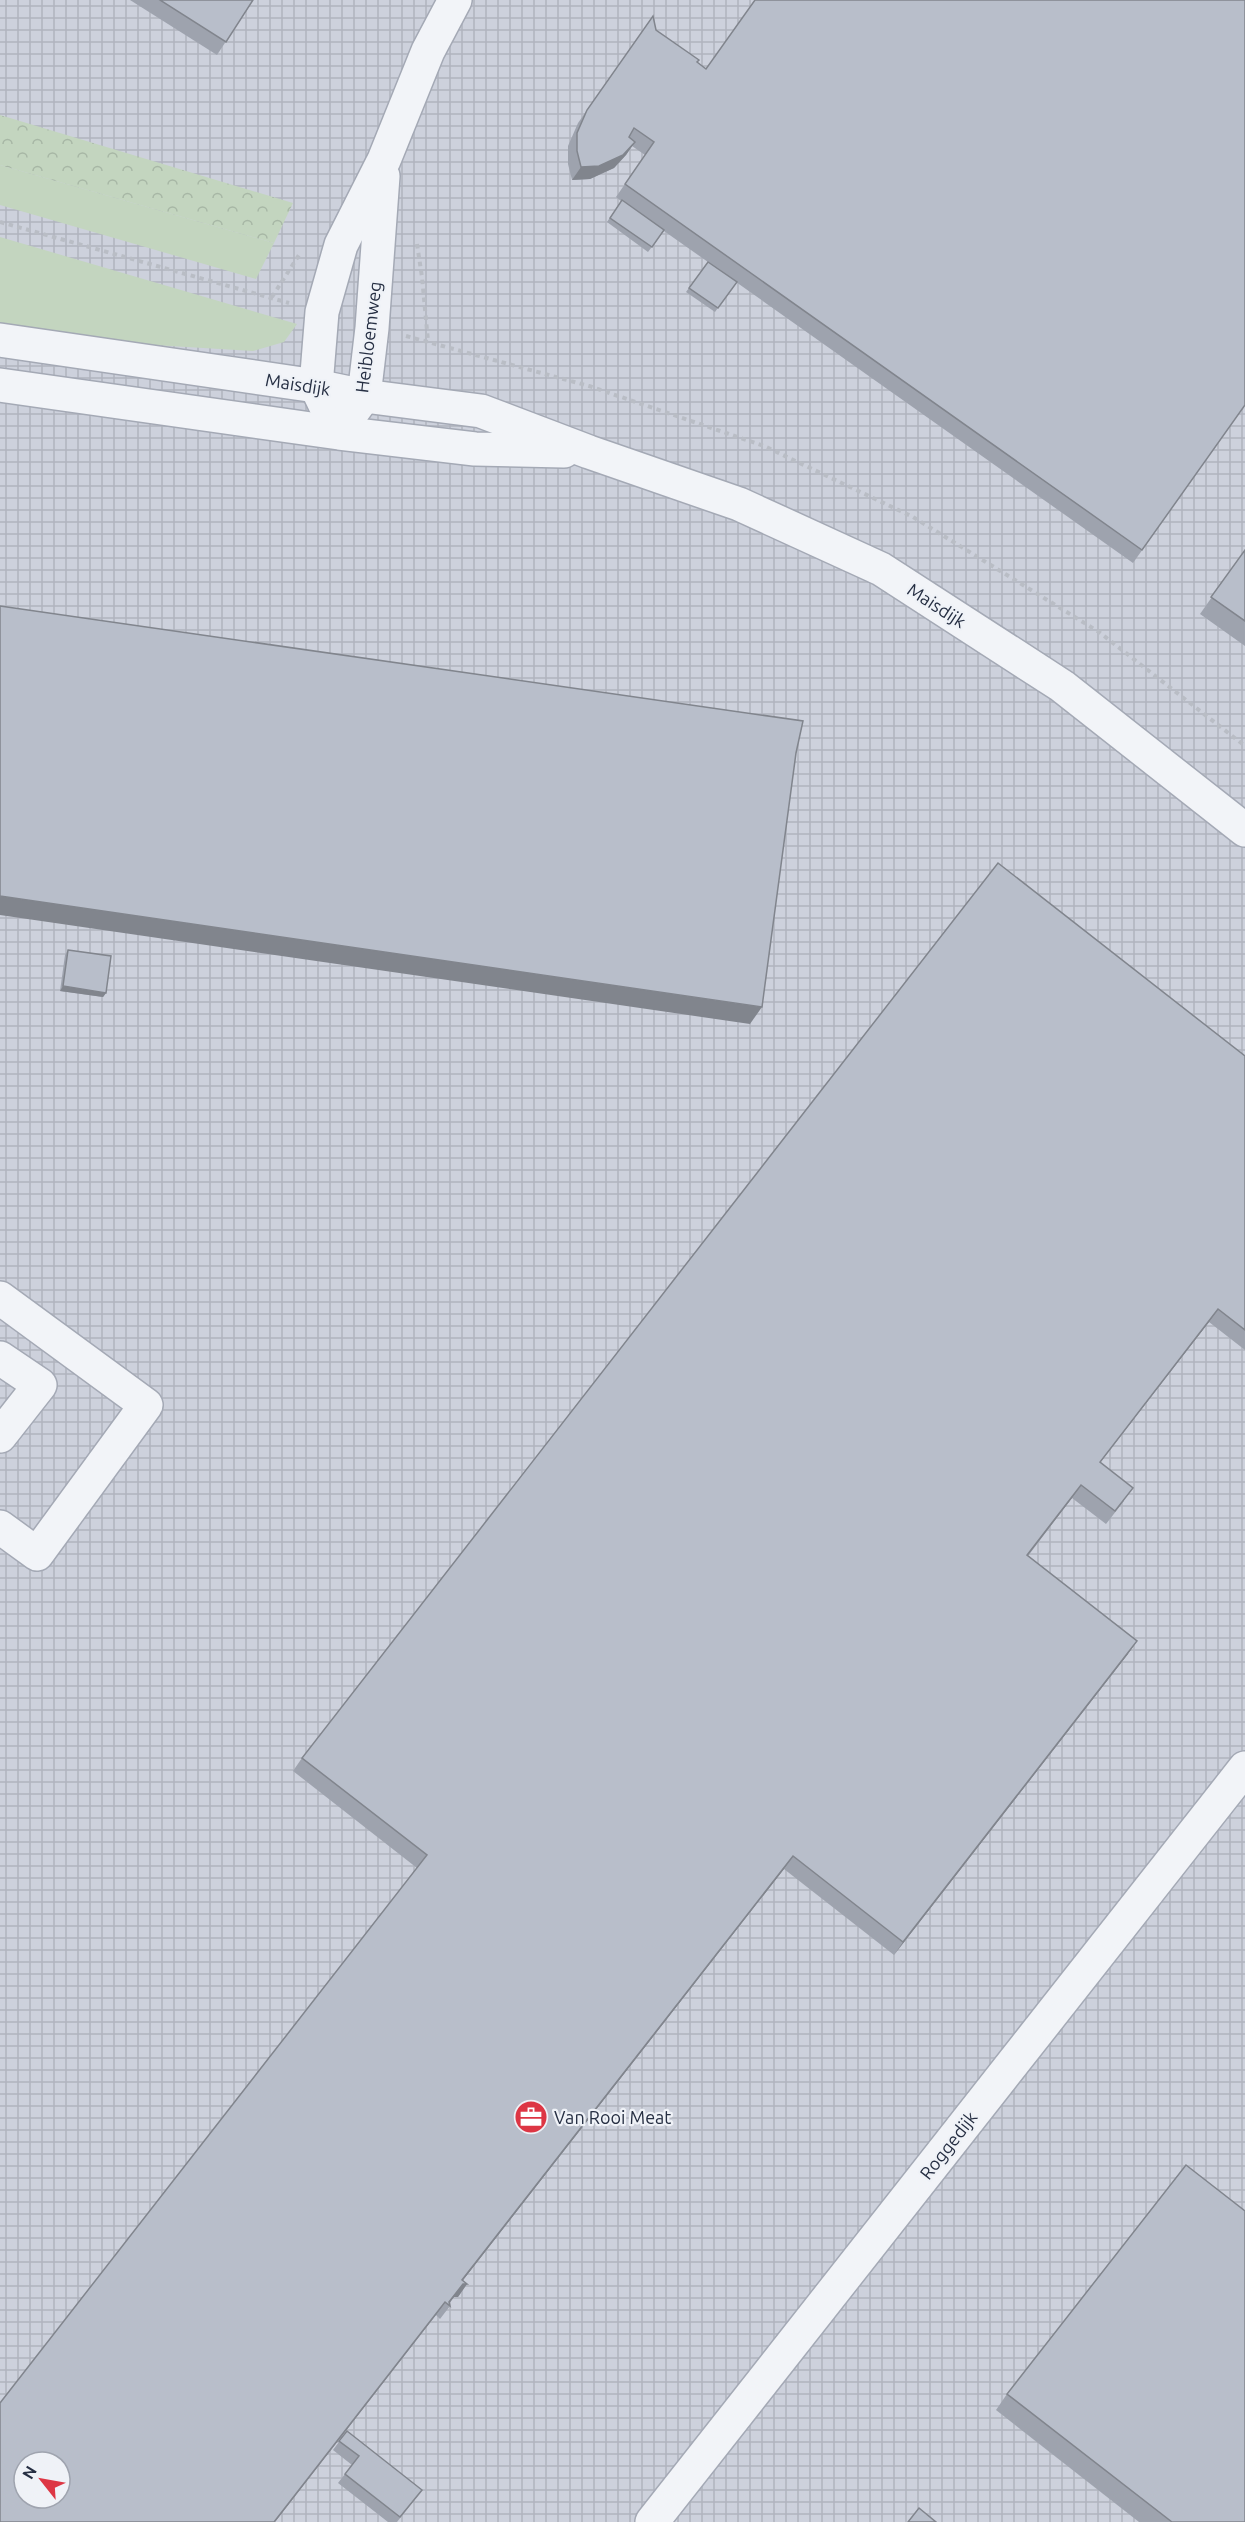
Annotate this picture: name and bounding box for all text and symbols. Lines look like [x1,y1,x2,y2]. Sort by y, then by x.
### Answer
street label: Heibloemweg [351,280,385,394]
street label: Maisdijk [264,369,332,399]
street label: Maisdijk [904,579,970,631]
office icon: Van Rooi Meat [513,2099,549,2135]
place label: Van Rooi Meat [554,2107,671,2127]
street label: Roggedijk [915,2107,981,2183]
north arrow [12,2450,72,2510]
text: N [18,2463,40,2482]

